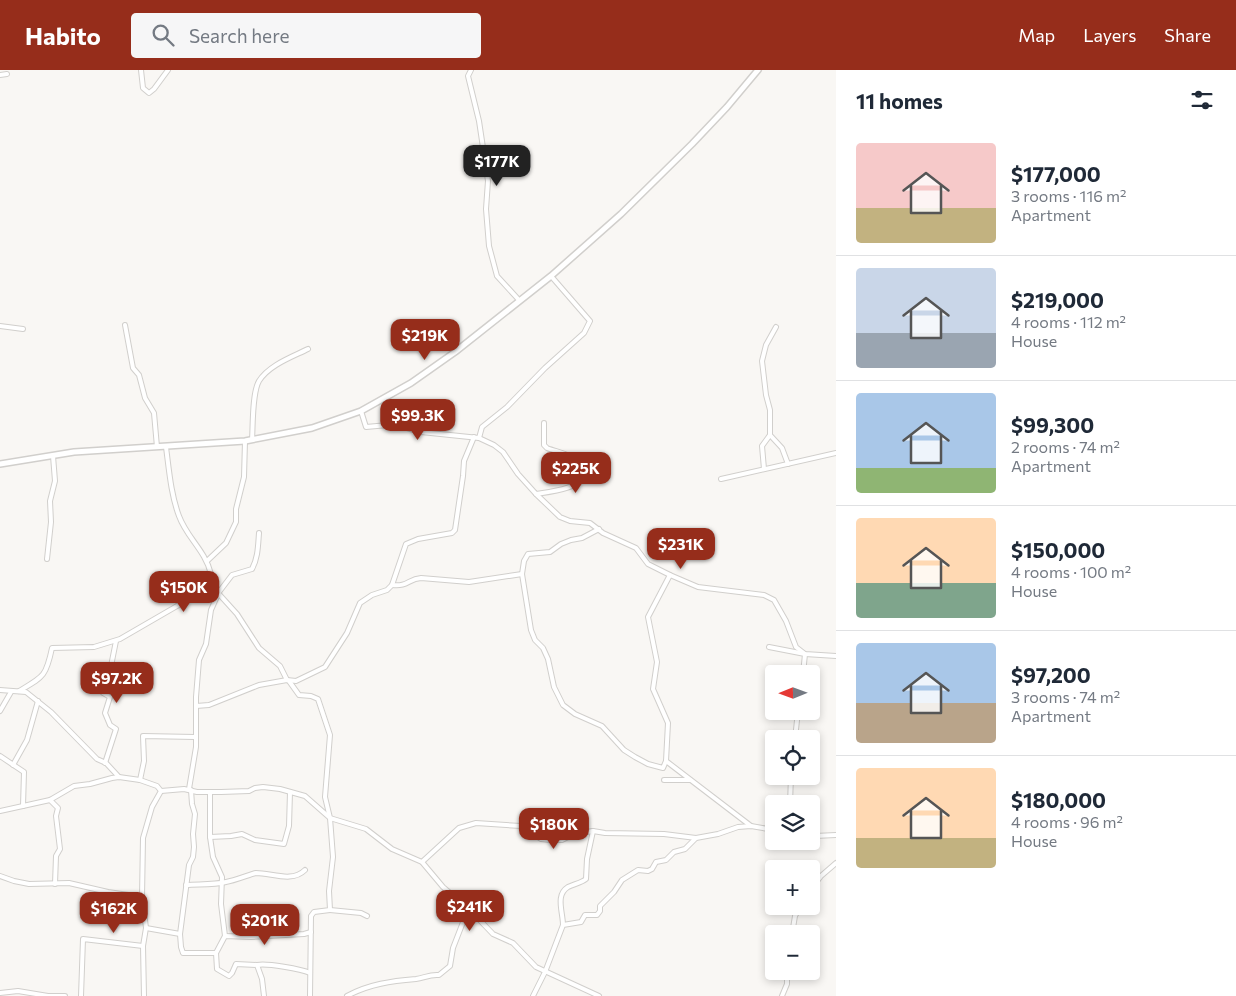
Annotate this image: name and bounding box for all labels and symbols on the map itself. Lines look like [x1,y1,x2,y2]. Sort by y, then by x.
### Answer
pin: $177K [462,144,532,187]
pin: $219K [390,318,460,361]
pin: $99.3K [377,398,459,441]
pin: $225K [541,452,611,494]
pin: $231K [646,528,716,570]
pin: $150K [149,570,219,613]
pin: $97.2K [76,662,158,704]
north arrow [765,665,820,720]
pin: $180K [519,808,589,850]
pin: $241K [435,890,505,932]
pin: $162K [79,892,149,934]
pin: $201K [230,904,300,946]

